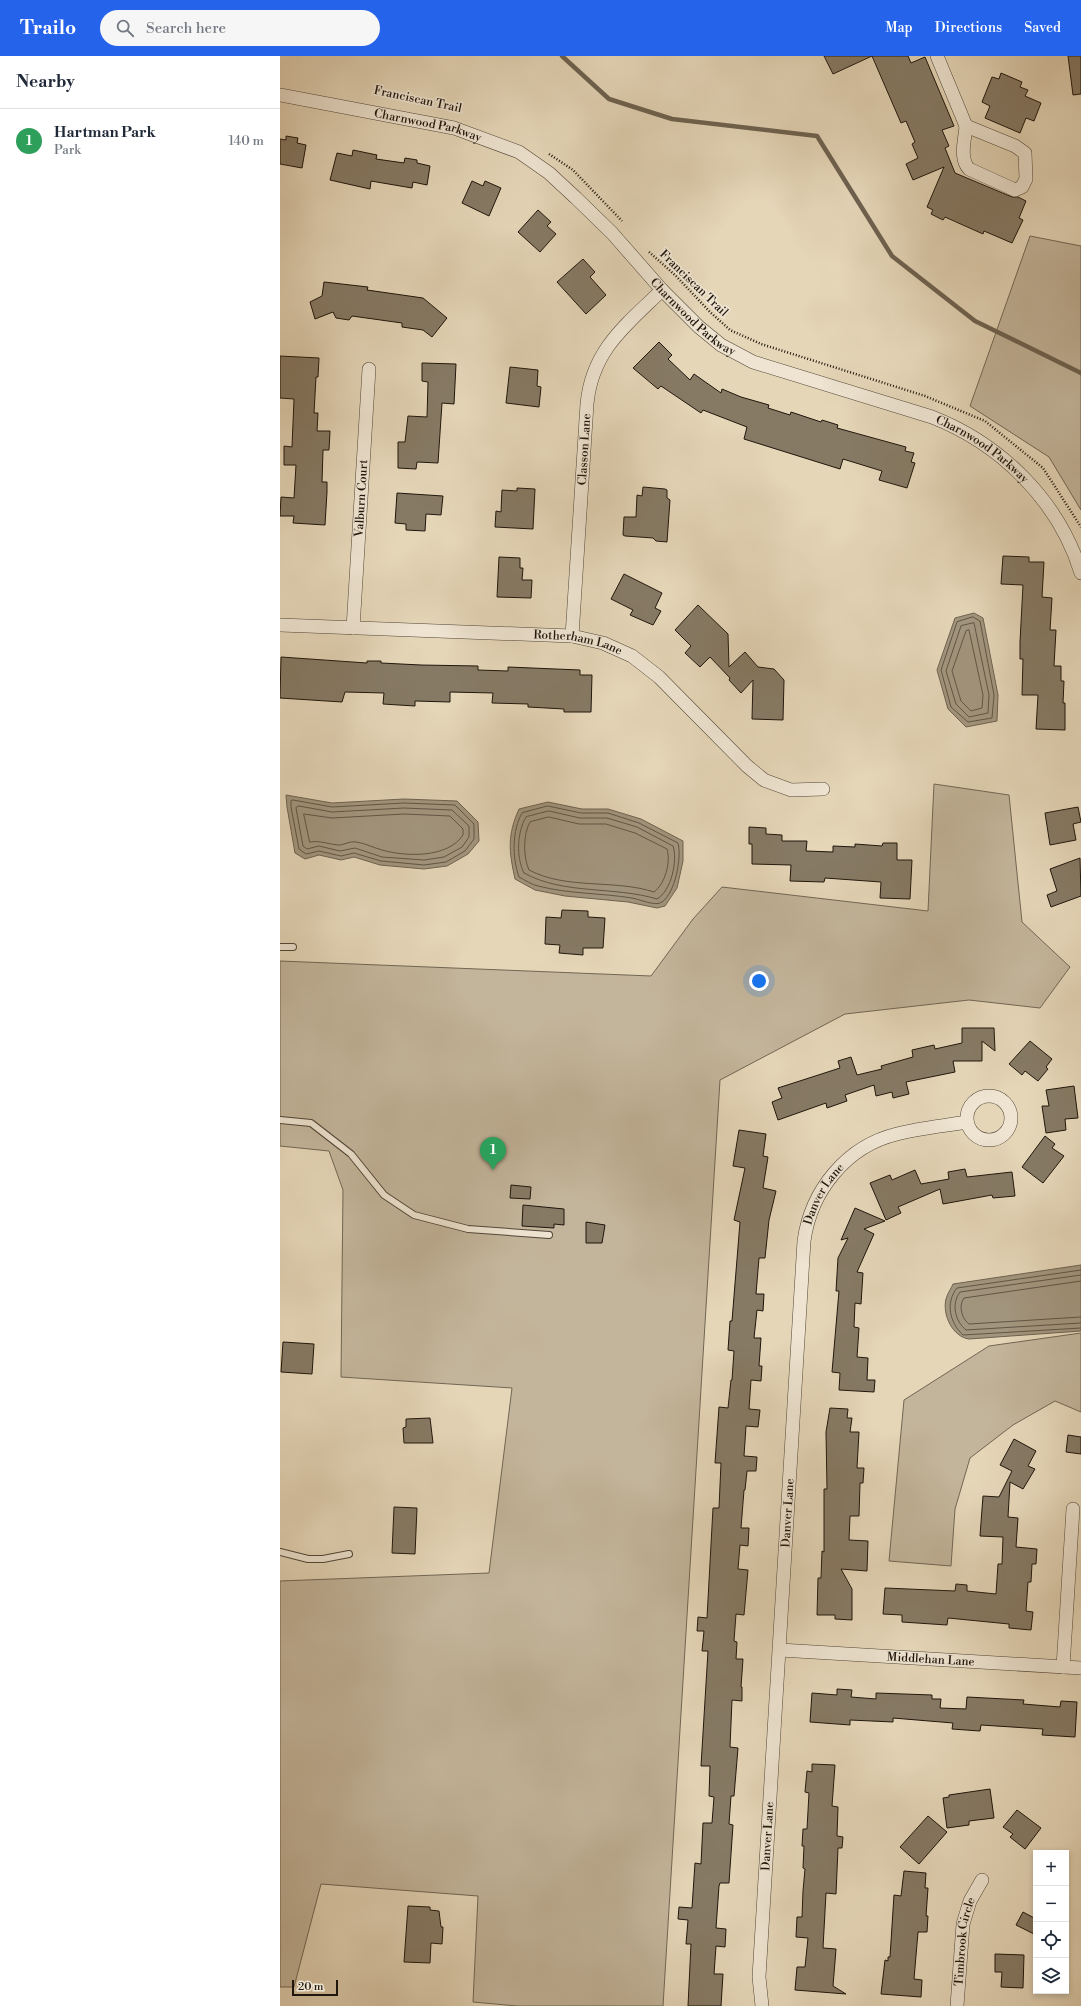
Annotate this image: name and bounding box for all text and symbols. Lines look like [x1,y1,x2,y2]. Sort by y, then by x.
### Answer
search box [100,10,380,46]
text: Trailo [20,16,76,40]
icon: search [114,17,136,39]
text: Search here [146,19,226,38]
text: Map [885,19,913,37]
text: Directions [935,19,1002,37]
text: Saved [1024,19,1061,37]
text: Nearby [16,71,75,93]
street label: Franciscan Trail [372,83,464,116]
street label: Charnwood Parkway [373,106,484,146]
text: Hartman Park [54,123,156,142]
text: 1 [26,133,32,149]
text: 140 m [228,133,264,149]
text: Park [54,142,81,158]
street label: Franciscan Trail [656,247,731,320]
street label: Charnwood Parkway [647,275,738,359]
street label: Charnwood Parkway [933,412,1032,486]
street label: Classon Lane [575,413,594,486]
street label: Valburn Court [352,458,371,538]
street label: Rotherham Lane [533,628,625,659]
your location [749,971,769,991]
pin: 1 [480,1137,506,1170]
street label: Danver Lane [801,1160,847,1227]
street label: Danver Lane [778,1478,798,1548]
street label: Middlehan Lane [886,1649,975,1670]
street label: Danver Lane [758,1801,777,1871]
map controls [1033,1850,1069,1994]
button: + [1033,1850,1069,1886]
button: − [1033,1886,1069,1922]
street label: Timbrook Circle [951,1894,979,1987]
button: locate [1033,1922,1069,1958]
button: layers [1033,1958,1069,1994]
scale bar [292,1978,338,1997]
text: 20 m [298,1980,323,1994]

